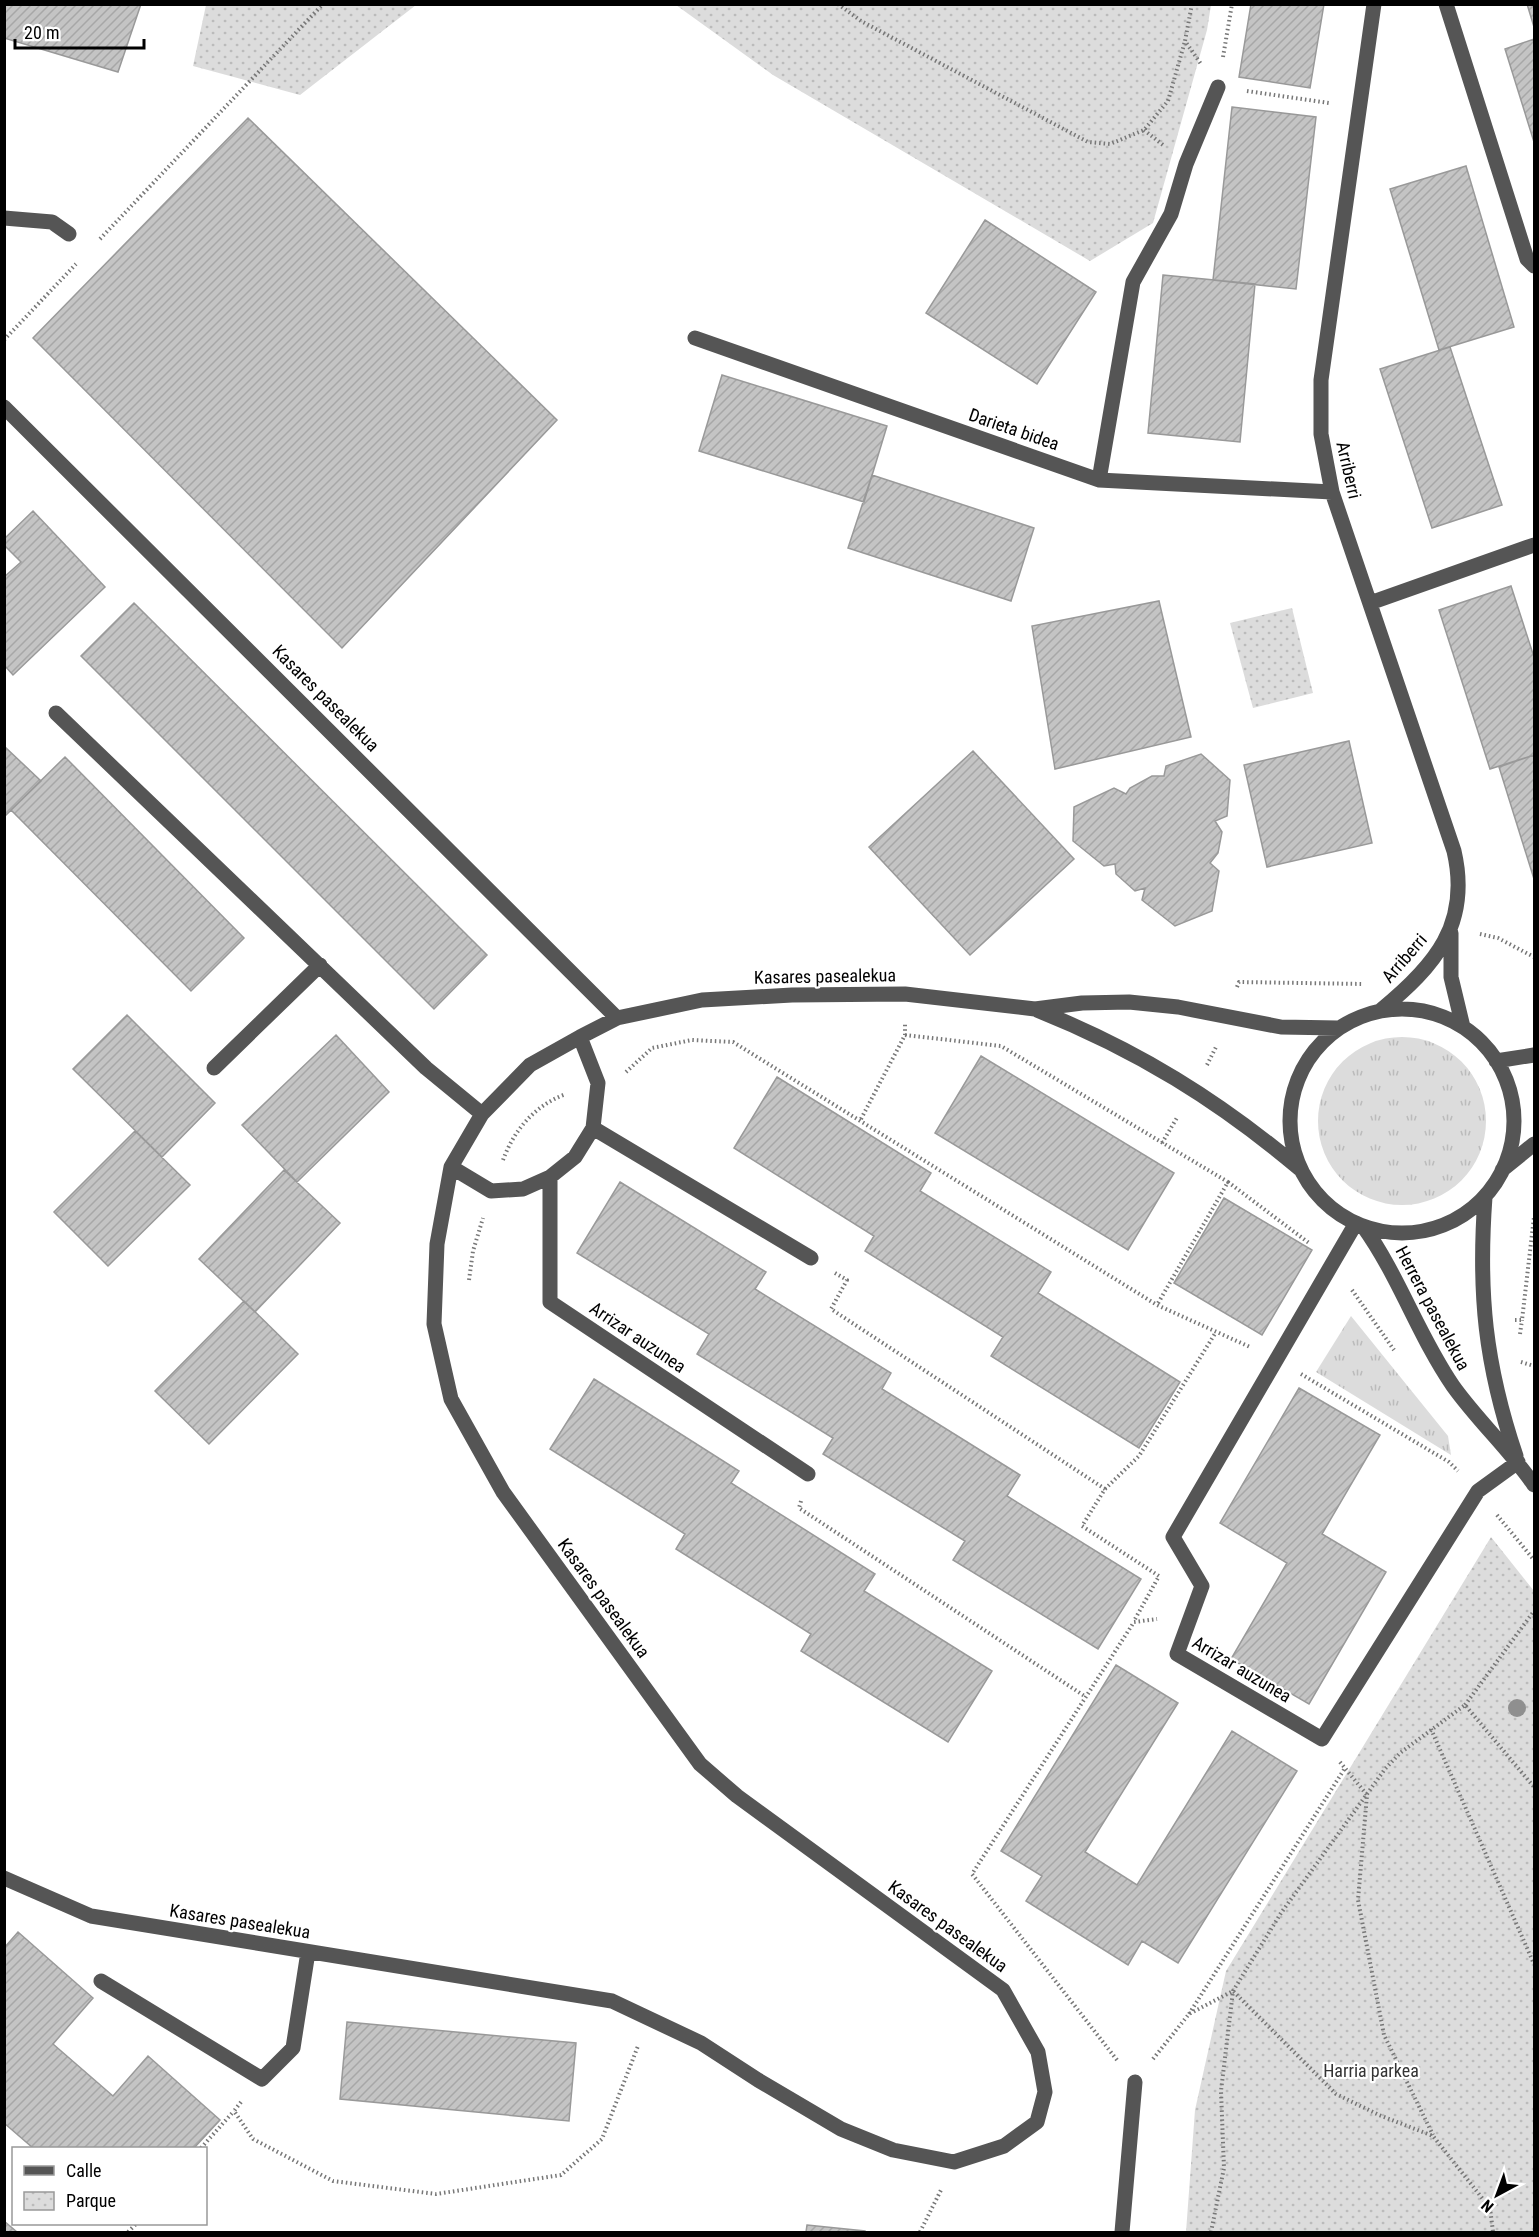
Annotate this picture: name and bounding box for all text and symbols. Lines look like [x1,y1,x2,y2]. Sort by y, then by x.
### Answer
scale bar [15,12,144,50]
text: 20 m [24,22,59,43]
street label: Darieta bidea [966,404,1062,454]
street label: Arriberri [1332,439,1366,501]
street label: Kasares pasealekua [268,640,384,756]
street label: Arriberri [1377,929,1431,987]
street label: Kasares pasealekua [754,964,896,988]
street label: Herrera pasealekua [1391,1242,1475,1374]
street label: Arrizar auzunea [586,1297,690,1377]
street label: Kasares pasealekua [554,1534,654,1662]
street label: Arrizar auzunea [1189,1631,1295,1707]
street label: Kasares pasealekua [884,1876,1012,1976]
street label: Kasares pasealekua [168,1900,312,1942]
park label: Harria parkea [1323,2060,1419,2081]
legend [12,2147,207,2225]
text: Calle [66,2160,102,2181]
north arrow [1467,2165,1527,2225]
text: Parque [66,2190,116,2211]
text: N [1478,2196,1497,2216]

